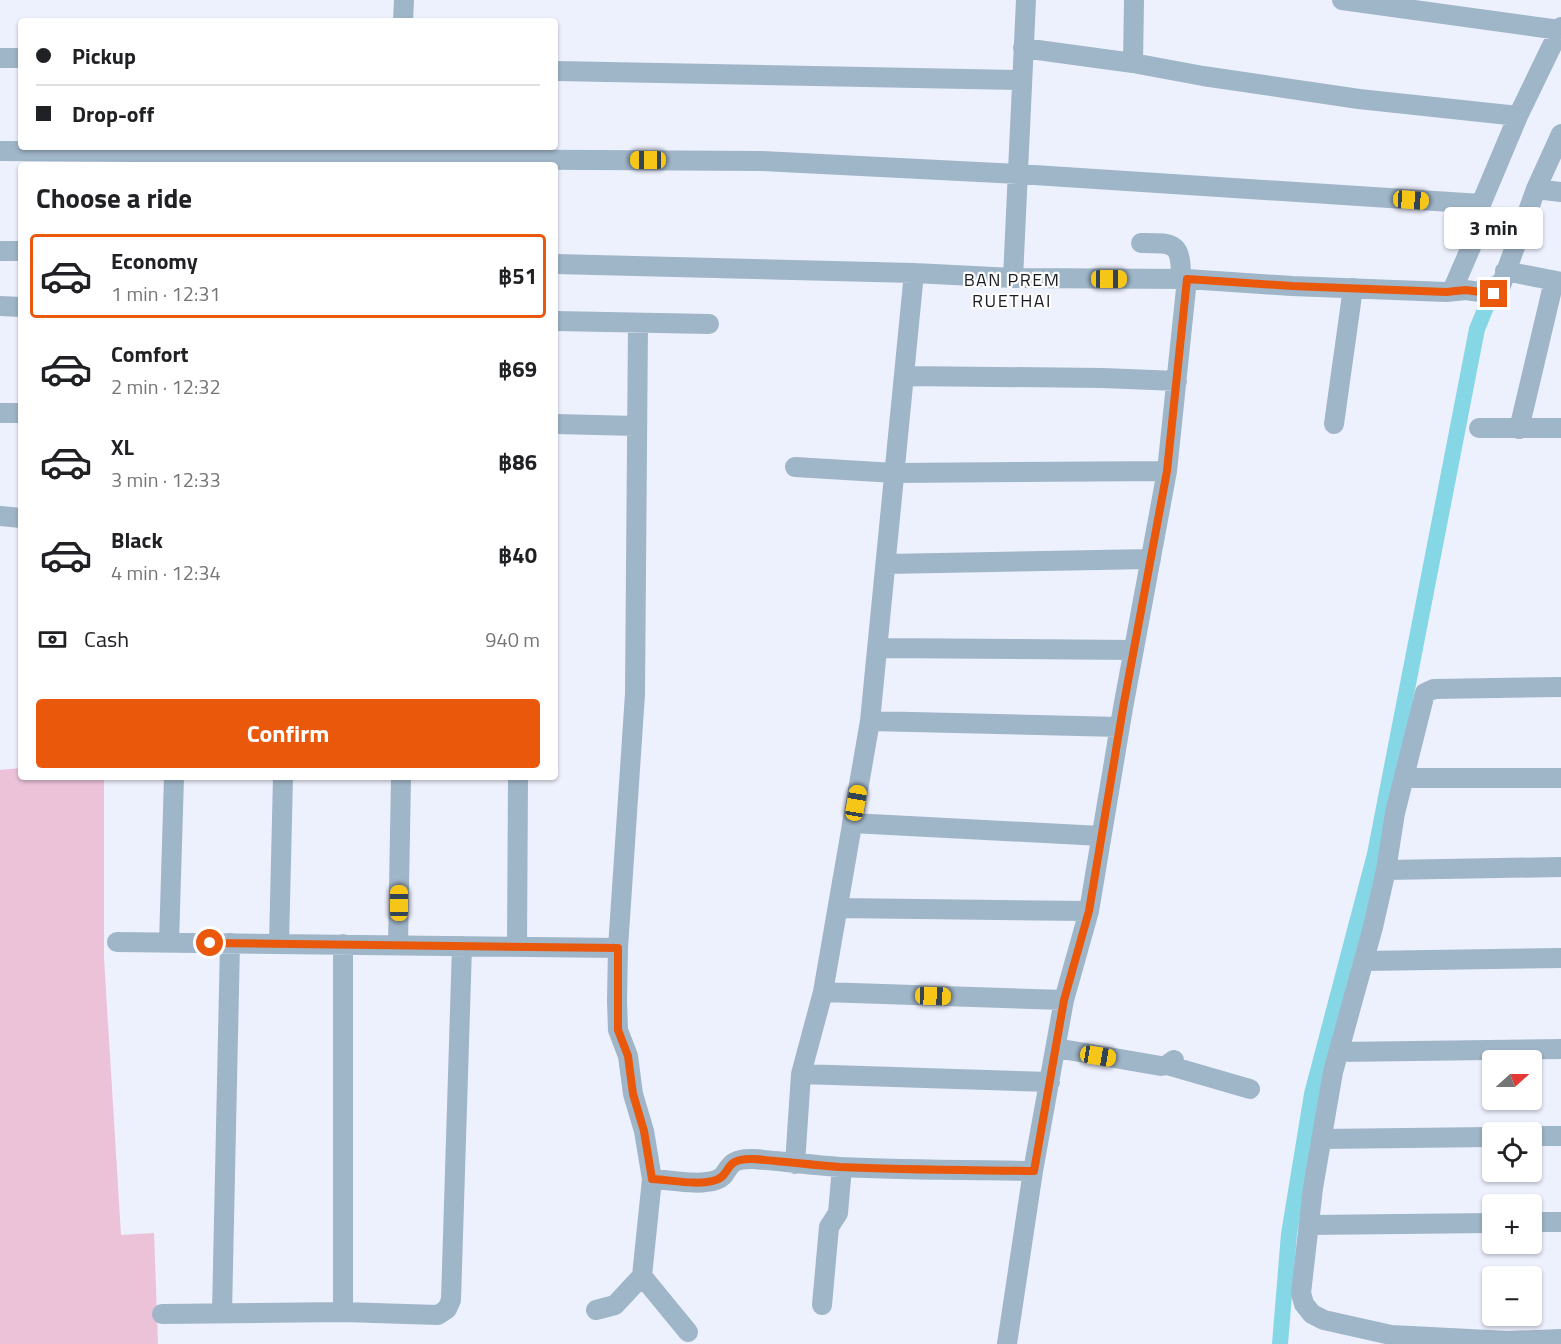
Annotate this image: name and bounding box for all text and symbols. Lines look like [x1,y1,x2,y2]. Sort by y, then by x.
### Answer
text: Pickup [72,39,136,73]
text: Drop-off [72,97,154,131]
car [630,151,666,169]
text: Choose a ride [36,177,192,218]
car [1392,190,1430,210]
callout: 3 min [1444,207,1544,249]
text: 3 min [1469,212,1518,243]
text: Economy [111,244,198,278]
icon: car [39,249,93,303]
text: ฿51 [498,259,537,293]
district label: BAN PREM RUETHAI [964,266,1060,314]
car [1091,270,1127,288]
text: 1 min · 12:31 [111,278,221,309]
route end [1480,280,1507,307]
text: Comfort [111,337,189,371]
icon: car [39,342,93,396]
text: ฿69 [498,352,537,386]
text: 2 min · 12:32 [111,371,221,402]
text: XL [111,430,134,464]
icon: car [39,435,93,489]
text: ฿86 [498,445,537,479]
text: 3 min · 12:33 [111,464,221,495]
text: Black [111,523,163,557]
icon: car [39,528,93,582]
text: ฿40 [498,538,537,572]
text: 4 min · 12:34 [111,557,221,588]
text: Cash [84,622,129,656]
icon: cash [36,623,69,656]
text: 940 m [485,624,540,655]
button: Confirm [36,699,540,768]
car [844,784,868,822]
car [390,885,408,921]
route start [196,929,223,956]
car [915,986,951,1006]
car [1079,1044,1117,1068]
north arrow [1482,1050,1542,1110]
map controls [1482,1050,1542,1326]
button: locate [1482,1122,1542,1182]
button: + [1482,1194,1542,1254]
button: − [1482,1266,1542,1326]

